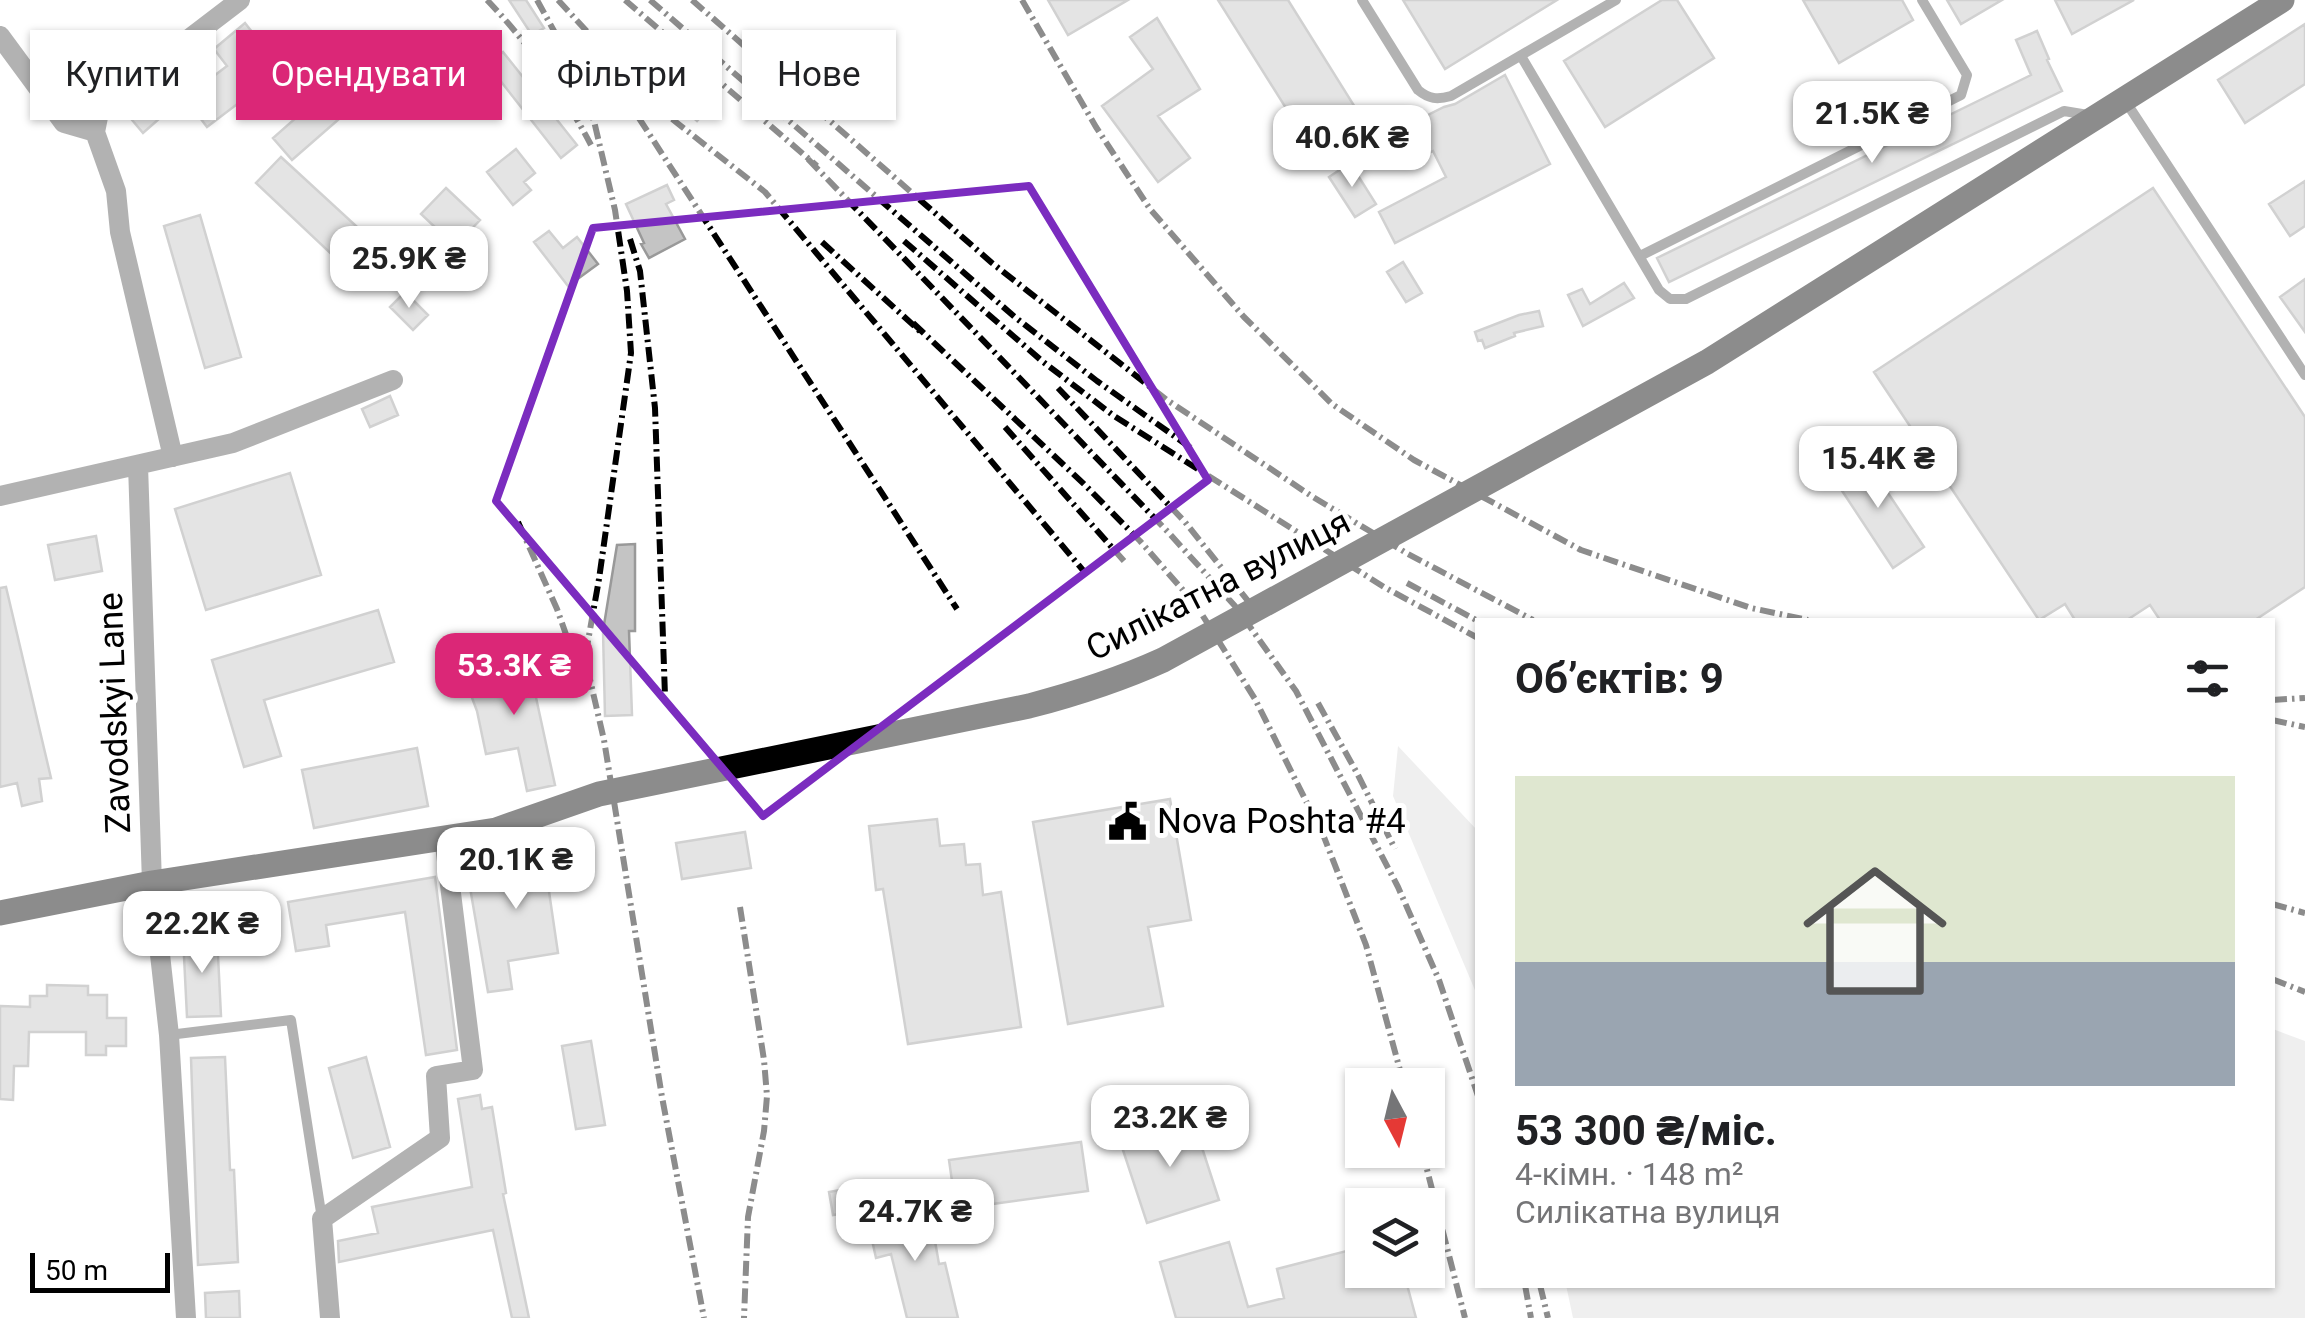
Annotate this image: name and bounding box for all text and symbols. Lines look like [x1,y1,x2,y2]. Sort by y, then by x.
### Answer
chip: Купити [30,30,216,120]
chip: Орендувати [236,30,502,120]
chip: Фільтри [522,30,722,120]
chip: Нове [742,30,896,120]
pin: 21.5K ₴ [1780,81,1964,166]
text: 21.5K ₴ [1815,94,1929,132]
pin: 40.6K ₴ [1260,105,1444,190]
text: 40.6K ₴ [1295,118,1409,156]
pin: 25.9K ₴ [317,226,501,311]
text: 25.9K ₴ [352,239,466,277]
pin: 15.4K ₴ [1786,426,1970,511]
text: 15.4K ₴ [1821,439,1935,477]
street label: Силікатна вулиця [1080,501,1357,670]
street label: Zavodskyi Lane [90,592,139,834]
pin: 53.3K ₴ [422,633,606,718]
text: 53.3K ₴ [457,646,571,684]
icon: filters [2180,651,2235,706]
text: Об’єктів: 9 [1515,654,1724,703]
public building icon: Nova Poshta #4 [1106,800,1148,842]
place label: Nova Poshta #4 [1157,801,1406,842]
pin: 20.1K ₴ [424,827,608,912]
text: 20.1K ₴ [459,840,573,878]
icon: home [1785,841,1965,1021]
pin: 22.2K ₴ [110,891,294,976]
text: 22.2K ₴ [145,904,259,942]
north arrow [1345,1068,1445,1168]
map controls [1345,1068,1445,1288]
pin: 23.2K ₴ [1078,1085,1262,1170]
text: 23.2K ₴ [1113,1098,1227,1136]
text: 53 300 ₴/міс. [1515,1106,1777,1155]
text: 4-кімн. · 148 m² [1515,1155,1743,1193]
pin: 24.7K ₴ [823,1179,1007,1264]
button: layers [1345,1188,1445,1288]
text: 24.7K ₴ [858,1192,972,1230]
text: Силікатна вулиця [1515,1193,1781,1231]
scale bar [30,1248,170,1292]
text: 50 m [45,1254,108,1287]

